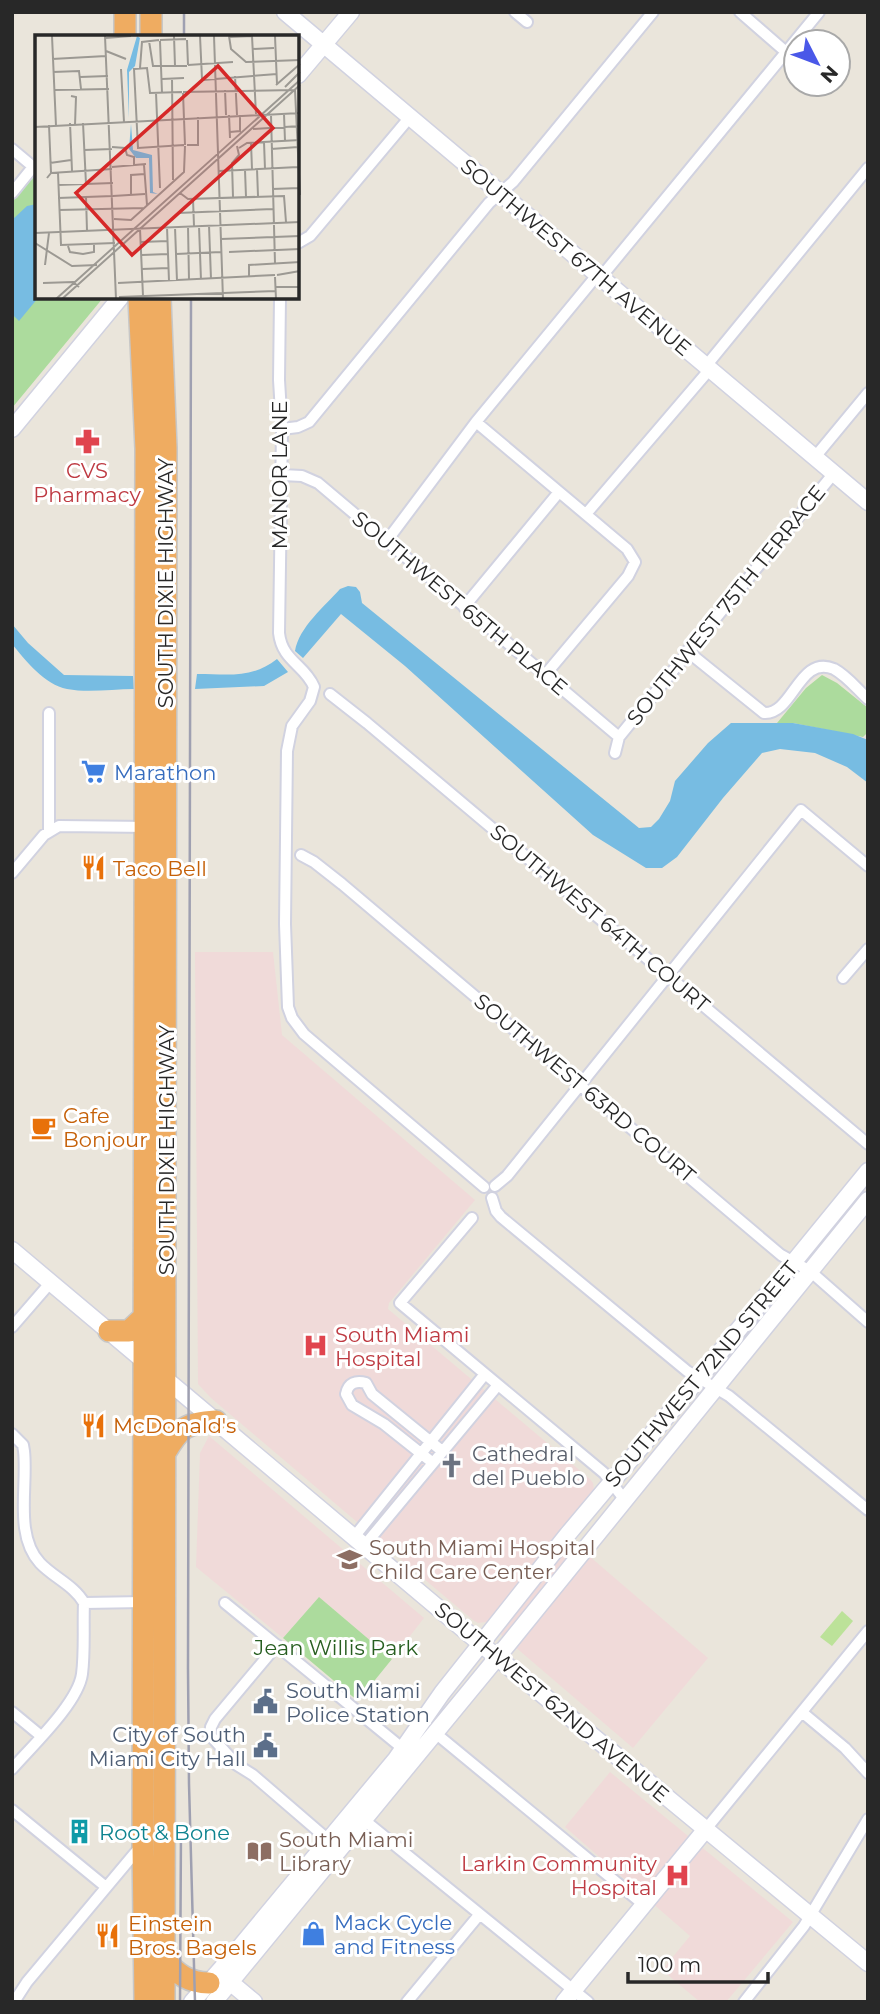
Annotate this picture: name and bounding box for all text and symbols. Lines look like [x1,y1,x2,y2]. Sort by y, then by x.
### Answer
north arrow [782,28,852,98]
inset map [35,35,299,299]
text: N [816,61,843,87]
street label: SOUTHWEST 67TH AVENUE [456,153,696,361]
street label: MANOR LANE [267,400,292,550]
pharmacy icon: CVS Pharmacy [73,427,101,455]
street label: SOUTH DIXIE HIGHWAY [153,457,178,708]
place label: CVS Pharmacy [33,458,141,507]
street label: SOUTHWEST 75TH TERRACE [621,480,831,730]
street label: SOUTHWEST 65TH PLACE [347,506,573,700]
supermarket icon: Marathon [80,758,108,786]
place label: Marathon [114,760,217,785]
street label: SOUTHWEST 64TH COURT [485,819,715,1017]
restaurant icon: Taco Bell [79,854,107,882]
place label: Taco Bell [113,856,207,881]
street label: SOUTHWEST 63RD COURT [469,988,701,1188]
street label: SOUTH DIXIE HIGHWAY [154,1024,179,1275]
place label: Cafe Bonjour [63,1103,148,1152]
cafe icon: Cafe Bonjour [29,1113,57,1141]
street label: SOUTHWEST 72ND STREET [599,1256,803,1492]
place label: South Miami Hospital [335,1322,469,1371]
hospital icon: South Miami Hospital [301,1332,329,1360]
restaurant icon: McDonald's [79,1411,107,1439]
place label: McDonald's [113,1413,236,1438]
place label: Cathedral del Pueblo [472,1441,585,1490]
church icon: Cathedral del Pueblo [438,1451,466,1479]
place label: South Miami Hospital Child Care Center [369,1535,595,1584]
school or university icon: South Miami Hospital Child Care Center [335,1545,363,1573]
street label: SOUTHWEST 62ND AVENUE [430,1597,674,1807]
park label: Jean Willis Park [253,1635,419,1660]
place label: South Miami Police Station [286,1678,430,1727]
public building icon: South Miami Police Station [252,1688,280,1716]
place label: City of South Miami City Hall [89,1722,246,1771]
public building icon: City of South Miami City Hall [252,1732,280,1760]
building icon: Root & Bone [65,1818,93,1846]
place label: Root & Bone [99,1820,230,1845]
place label: South Miami Library [279,1827,413,1876]
library icon: South Miami Library [245,1837,273,1865]
place label: Larkin Community Hospital [461,1851,658,1900]
hospital icon: Larkin Community Hospital [663,1861,691,1889]
place label: Mack Cycle and Fitness [334,1910,455,1959]
place label: Einstein Bros. Bagels [128,1911,257,1960]
shop icon: Mack Cycle and Fitness [300,1920,328,1948]
restaurant icon: Einstein Bros. Bagels [94,1921,122,1949]
scale bar [628,1940,768,1984]
text: 100 m [638,1952,701,1977]

